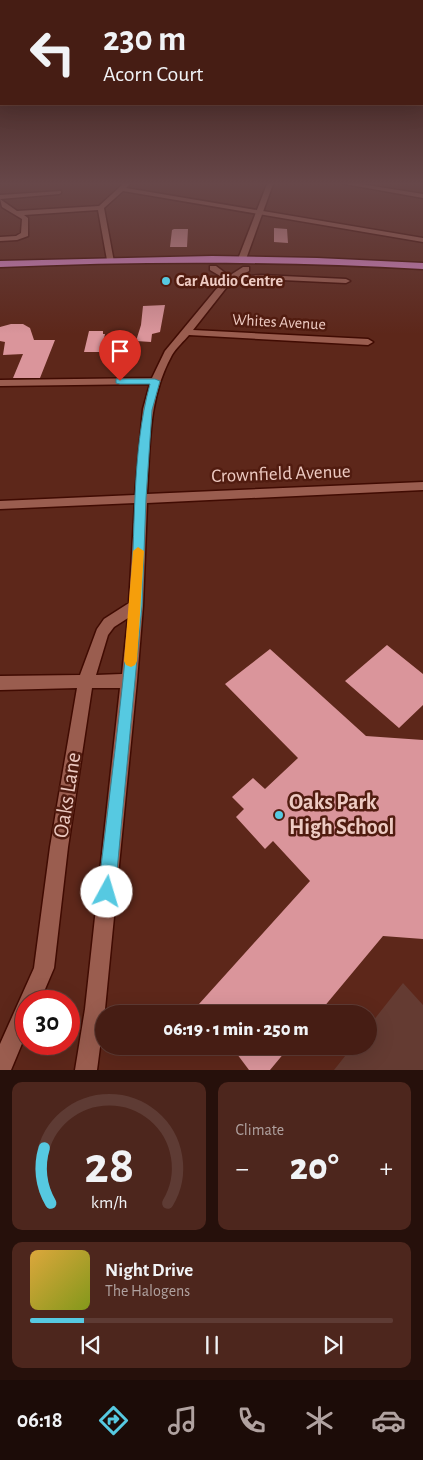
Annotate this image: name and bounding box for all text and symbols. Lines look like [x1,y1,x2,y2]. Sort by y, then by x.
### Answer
icon: left [20,20,85,85]
text: 230 m [103,22,186,57]
text: Acorn Court [103,63,203,85]
place label: Car Audio Centre [176,273,283,289]
marker: Car Audio Centre [160,275,172,287]
street label: Whites Avenue [232,312,326,332]
pin [99,330,141,381]
icon: arrive [106,337,134,365]
street label: Crownfield Avenue [211,462,351,486]
street label: Oaks Lane [49,751,85,839]
place label: Oaks Park High School [289,791,394,838]
marker: Oaks Park High School [273,809,285,821]
position arrow [80,865,132,917]
speed limit sign: 30 [15,990,80,1055]
text: 06:19 · 1 min · 250 m [163,1020,309,1039]
text: Climate [236,1122,284,1138]
text: 28 [84,1140,134,1192]
text: 20° [290,1149,339,1187]
text: − [236,1155,249,1183]
text: + [380,1155,393,1183]
text: km/h [90,1194,127,1212]
text: Night Drive [105,1261,193,1280]
text: The Halogens [105,1283,190,1299]
icon: previous [77,1331,105,1359]
icon: pause [198,1331,226,1359]
icon: next [319,1331,347,1359]
icon: directions [96,1403,131,1438]
icon: music [165,1403,200,1438]
icon: phone [234,1403,269,1438]
icon: climate [302,1403,337,1438]
icon: car [371,1403,406,1438]
text: 06:18 [17,1409,63,1431]

